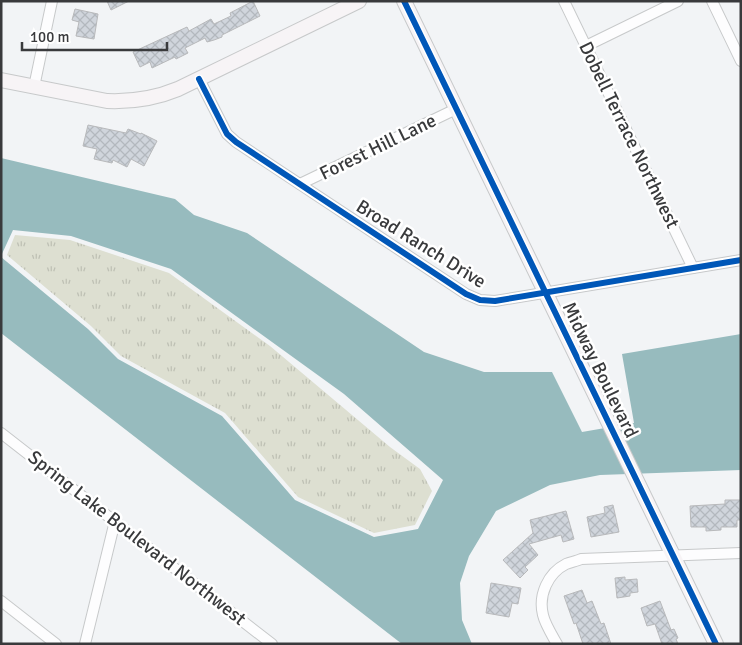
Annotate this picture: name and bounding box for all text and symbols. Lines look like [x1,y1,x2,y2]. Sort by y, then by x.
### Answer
scale bar [22,20,168,52]
text: 100 m [30,28,70,46]
street label: Dobell Terrace Northwest [573,38,685,233]
street label: Forest Hill Lane [316,108,440,186]
street label: Broad Ranch Drive [352,194,490,294]
street label: Midway Boulevard [557,298,643,442]
street label: Spring Lake Boulevard Northwest [23,445,251,631]

